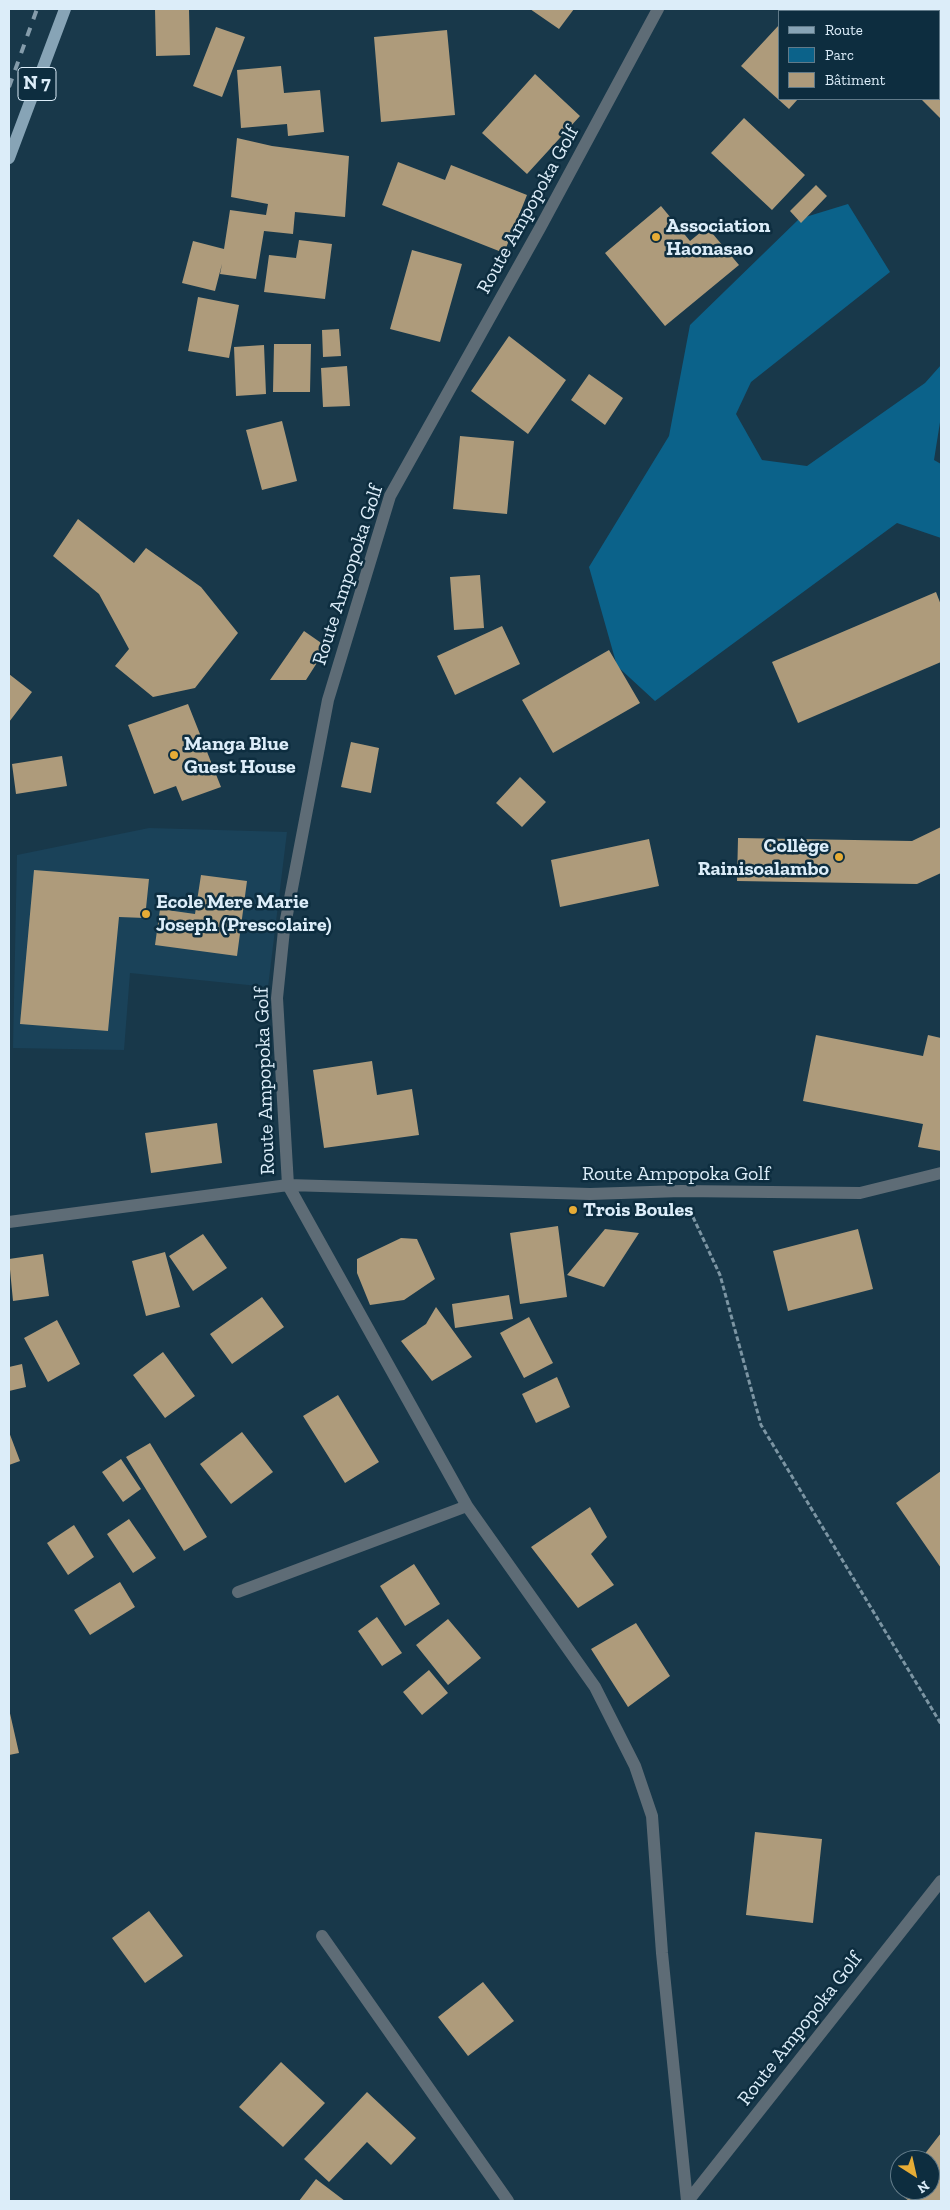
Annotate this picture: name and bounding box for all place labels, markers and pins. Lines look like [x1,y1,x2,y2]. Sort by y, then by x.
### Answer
place label: Association Haonasao [666,214,770,261]
marker: Association Haonasao [650,231,662,243]
place label: Manga Blue Guest House [184,732,296,779]
marker: Manga Blue Guest House [168,749,180,761]
place label: Collège Rainisoalambo [698,834,829,881]
marker: Collège Rainisoalambo [833,851,845,863]
place label: Ecole Mere Marie Joseph (Prescolaire) [156,890,332,937]
marker: Ecole Mere Marie Joseph (Prescolaire) [140,908,152,920]
place label: Trois Boules [583,1198,693,1222]
marker: Trois Boules [567,1204,579,1216]

